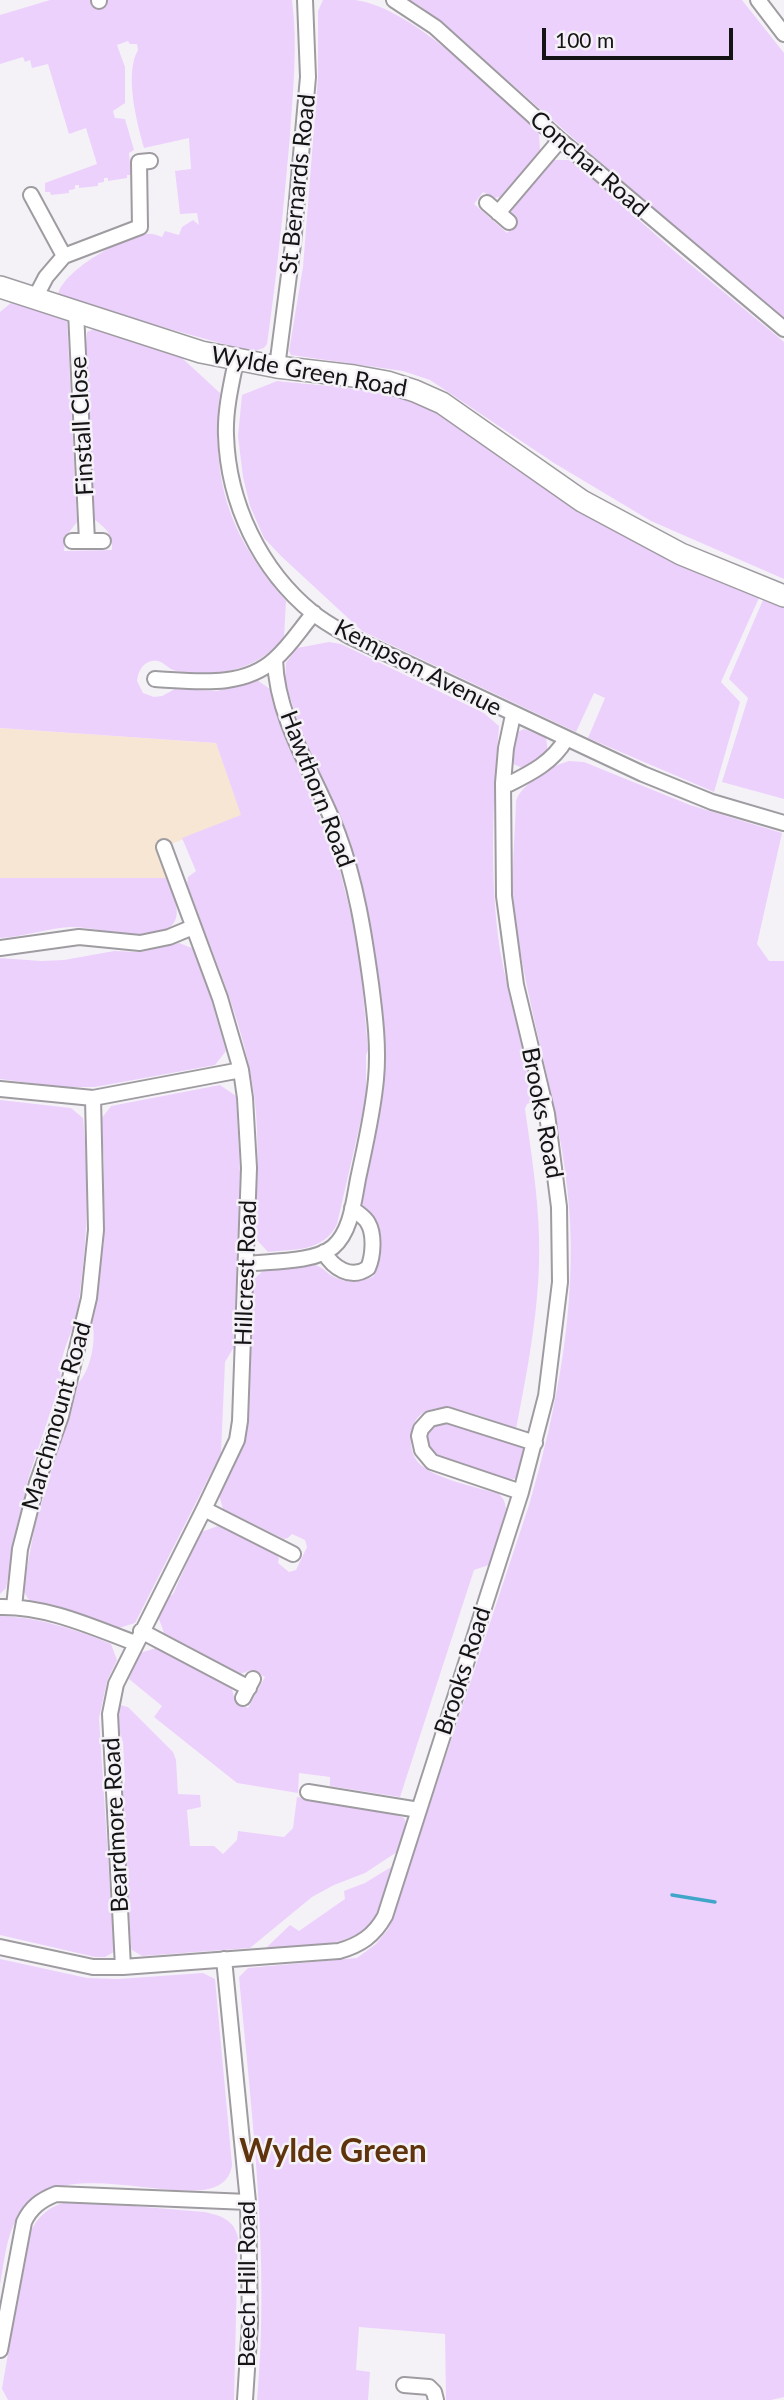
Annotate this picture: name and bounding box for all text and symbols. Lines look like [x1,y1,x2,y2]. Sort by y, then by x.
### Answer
scale bar [546,14,737,58]
text: 100 m [555,27,614,52]
street label: St Bernards Road [274,93,322,275]
street label: Conchar Road [524,105,654,223]
street label: Wylde Green Road [209,341,409,403]
street label: Finstall Close [64,356,100,496]
street label: Kempson Avenue [330,613,506,723]
street label: Hawthorn Road [274,706,360,872]
street label: Brooks Road [515,1045,569,1181]
street label: Hillcrest Road [229,1200,263,1346]
street label: Marchmount Road [16,1318,98,1514]
street label: Brooks Road [429,1603,497,1739]
street label: Beardmore Road [97,1737,135,1913]
district label: Wylde Green [239,2133,427,2171]
street label: Beech Hill Road [233,2201,261,2367]

